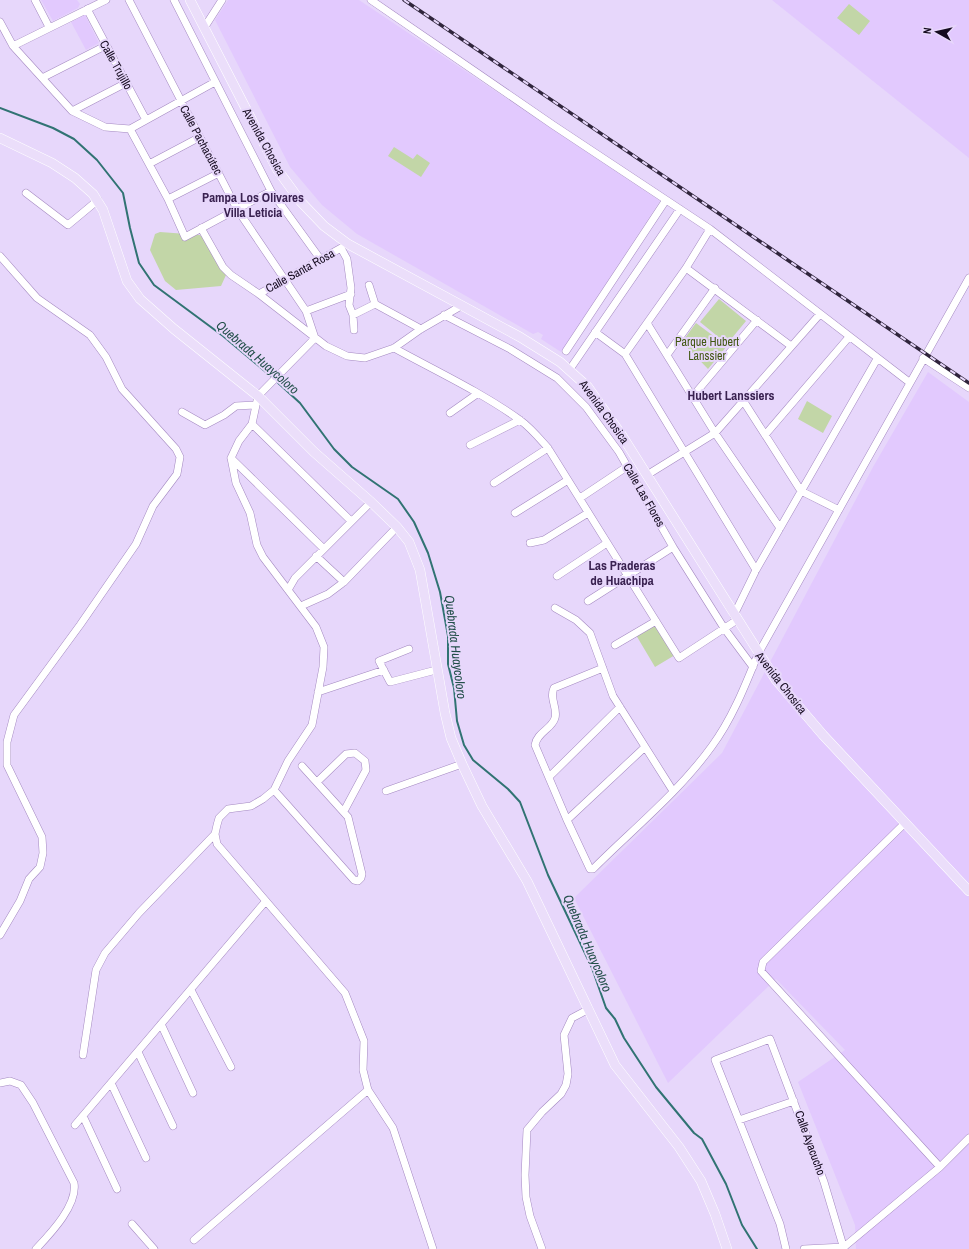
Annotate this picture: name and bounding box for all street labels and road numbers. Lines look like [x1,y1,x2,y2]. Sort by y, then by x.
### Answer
street label: Calle Trujillo [96,37,136,93]
street label: Calle Pachacútec [176,102,226,178]
street label: Avenida Chosica [238,105,289,179]
street label: Calle Santa Rosa [263,245,338,297]
street label: Avenida Chosica [575,376,633,447]
street label: Calle Las Flores [619,460,669,530]
street label: Avenida Chosica [751,648,811,718]
street label: Calle Ayacucho [791,1108,829,1178]

